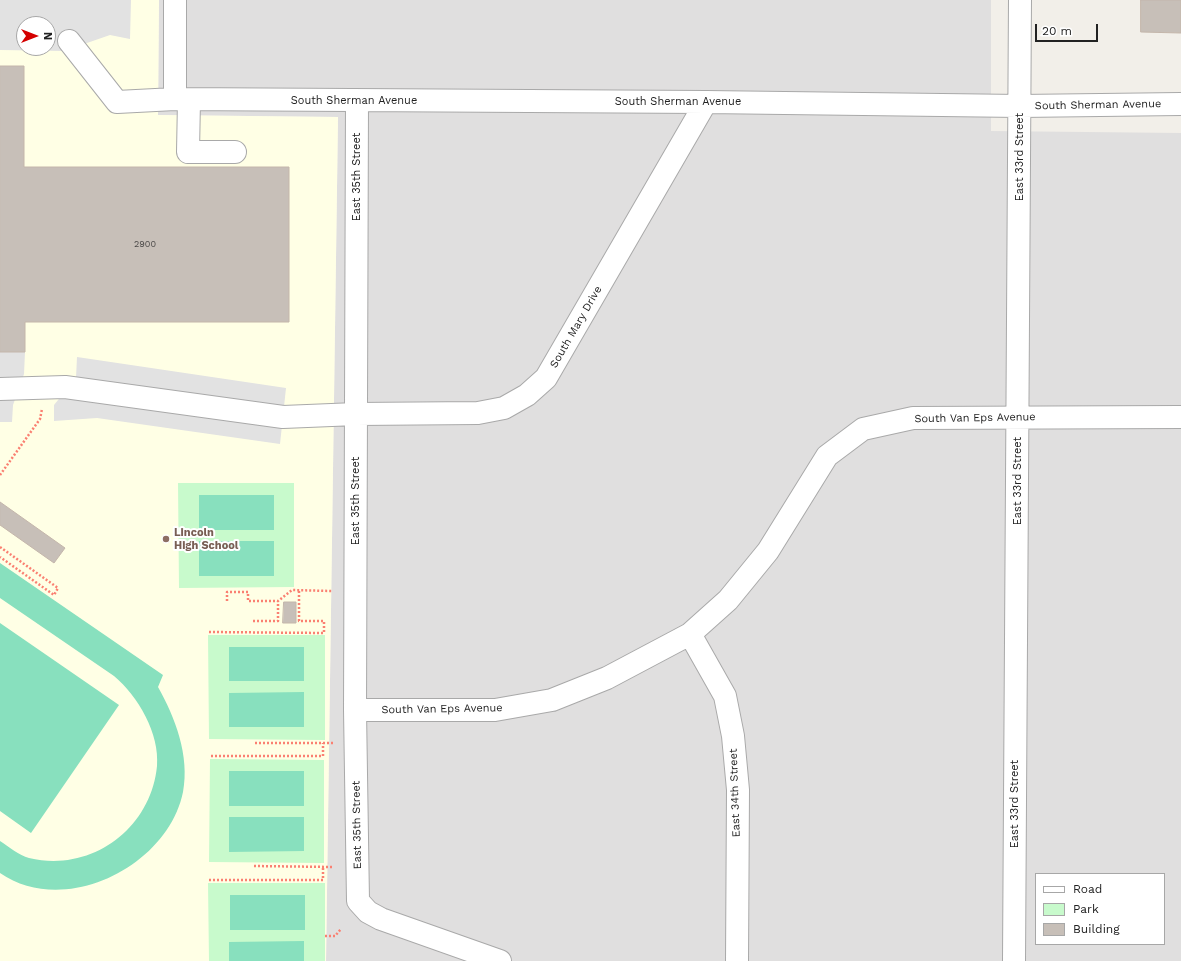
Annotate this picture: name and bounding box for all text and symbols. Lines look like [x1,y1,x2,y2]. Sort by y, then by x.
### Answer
north arrow [16,16,56,56]
scale bar [1037,16,1100,42]
text: 20 m [1042,24,1072,38]
text: N [41,32,54,40]
street label: South Sherman Avenue [291,94,417,108]
street label: South Sherman Avenue [615,95,741,109]
street label: South Sherman Avenue [1035,97,1161,113]
street label: East 33rd Street [1013,113,1027,201]
street label: East 35th Street [350,133,364,221]
house number: 2900 [134,239,156,249]
street label: South Mary Drive [547,284,605,370]
street label: South Van Eps Avenue [914,410,1036,426]
street label: East 33rd Street [1011,437,1025,525]
street label: East 35th Street [349,457,363,545]
place label: Lincoln High School [174,526,238,552]
marker: Lincoln High School [161,534,171,544]
street label: South Van Eps Avenue [381,701,503,717]
street label: East 34th Street [727,748,743,838]
street label: East 33rd Street [1008,760,1022,848]
street label: East 35th Street [350,781,364,869]
legend [1035,873,1165,945]
text: Road [1073,882,1102,896]
text: Park [1073,902,1099,916]
text: Building [1073,922,1120,936]

